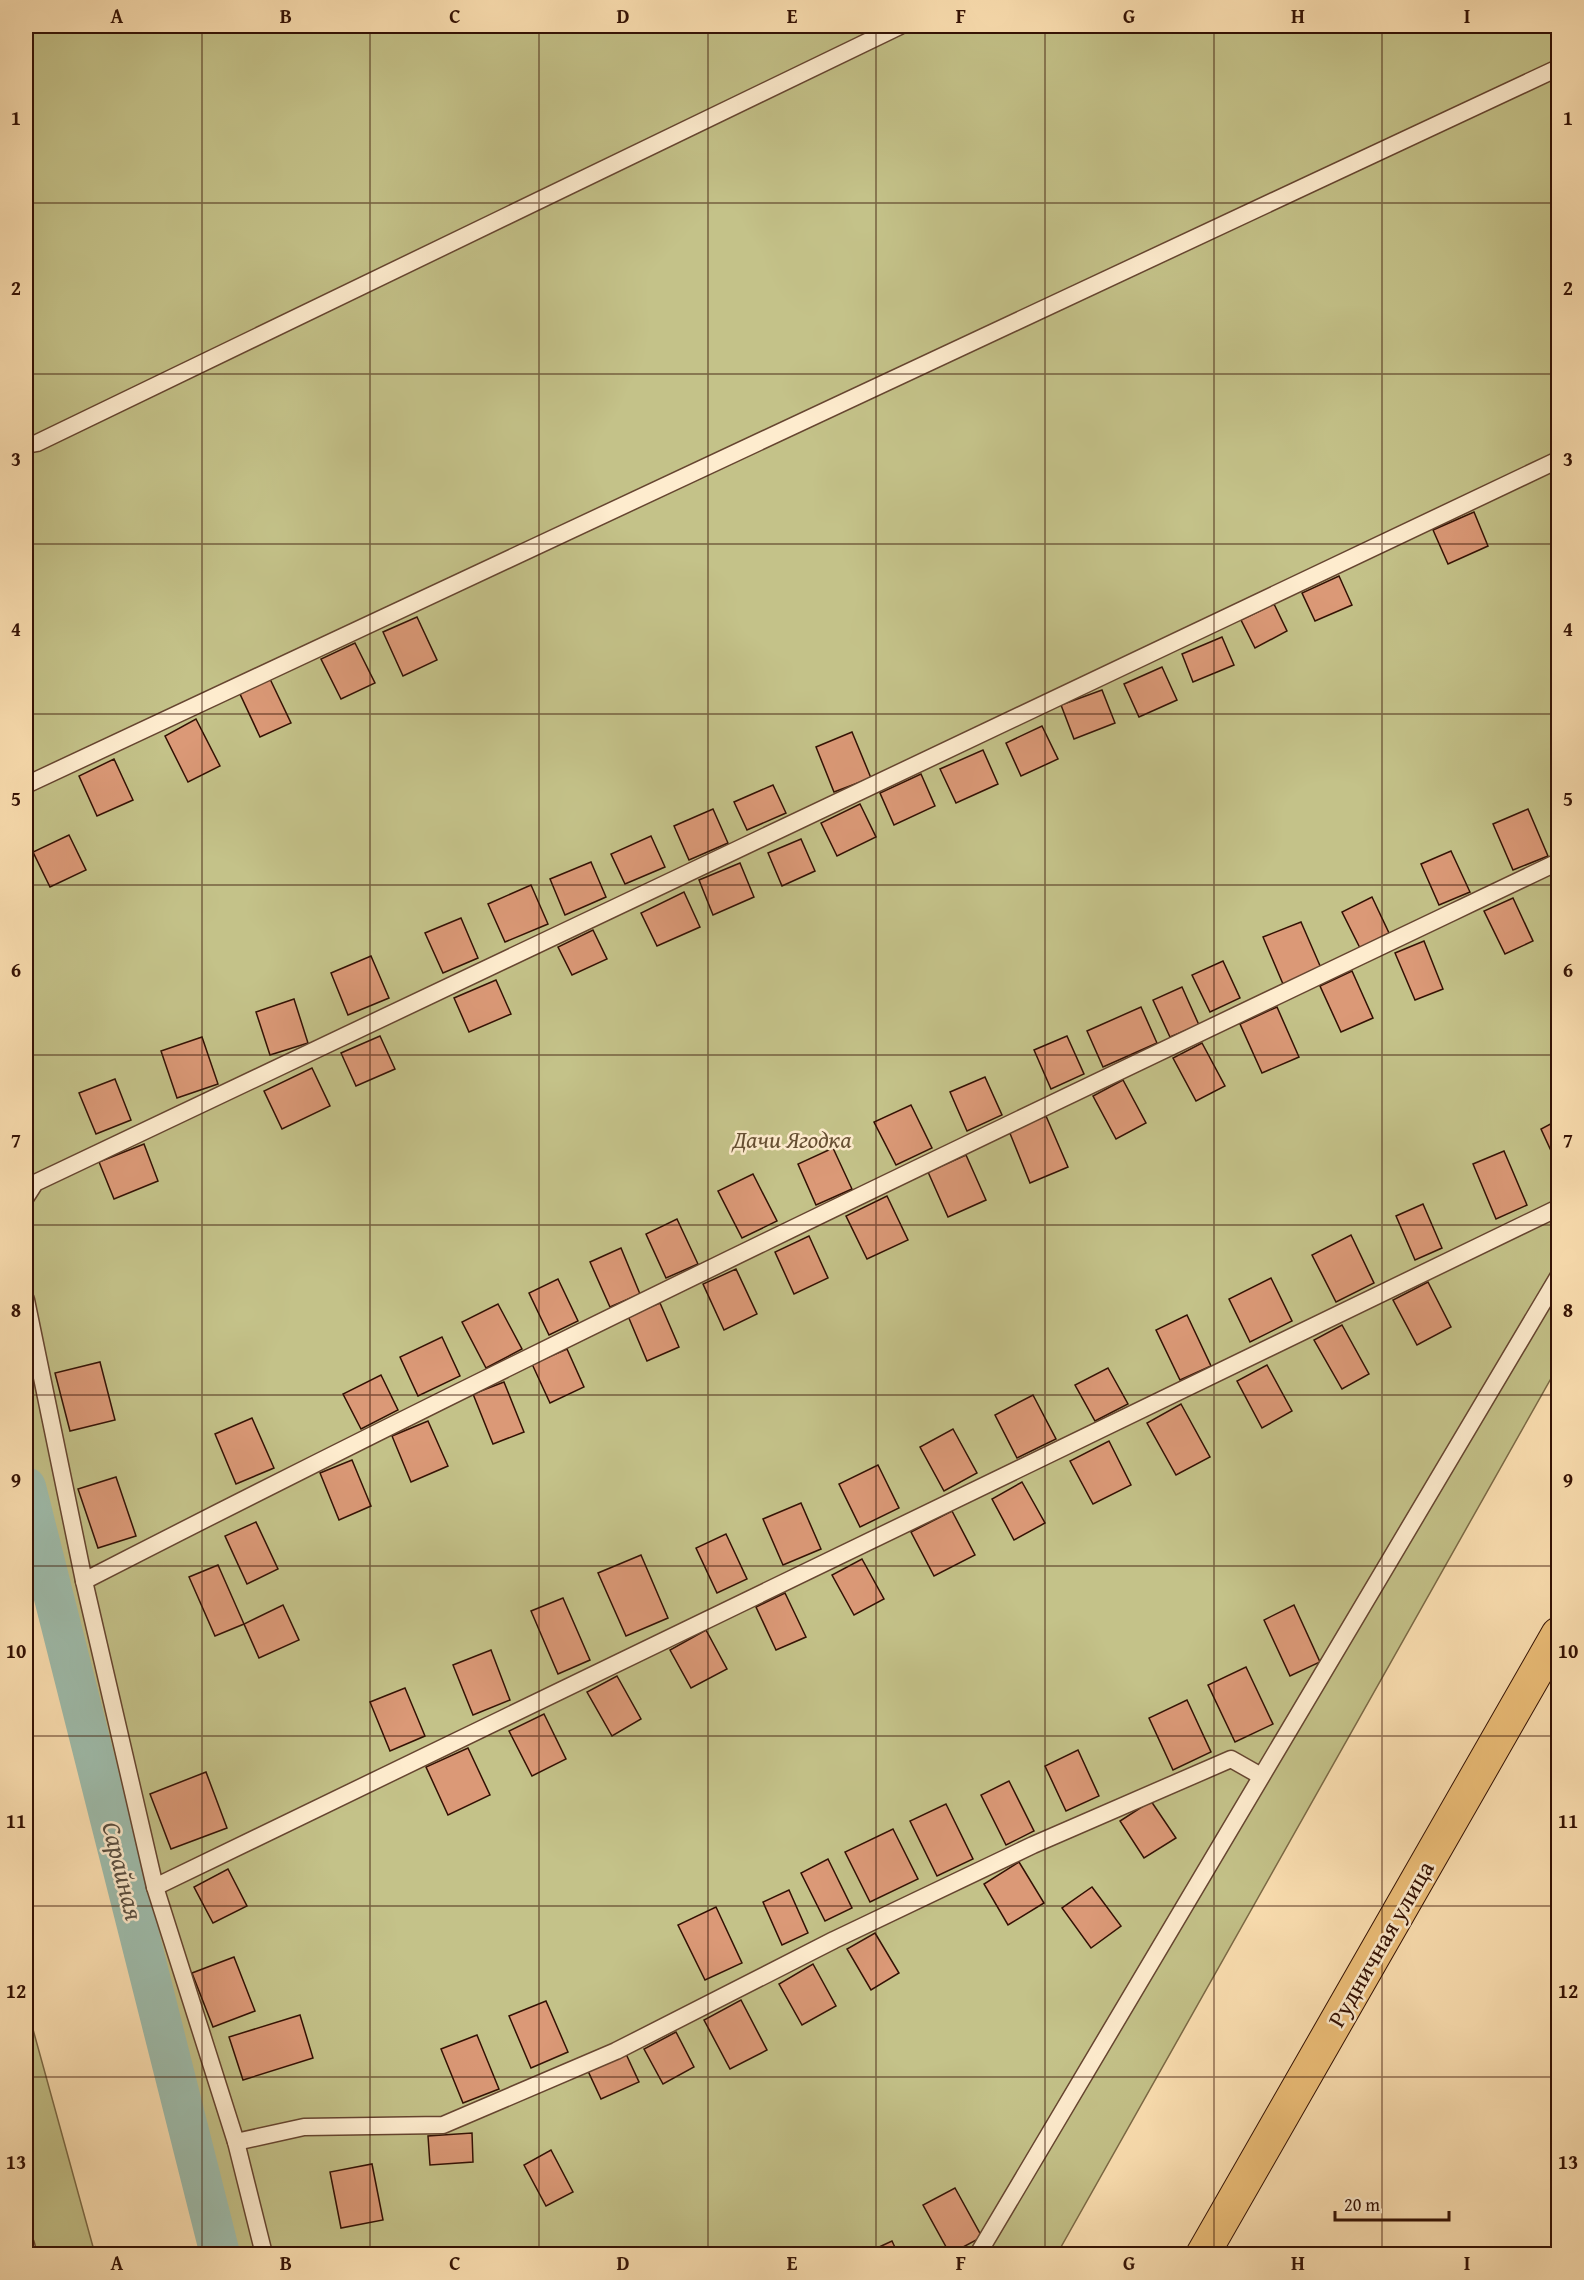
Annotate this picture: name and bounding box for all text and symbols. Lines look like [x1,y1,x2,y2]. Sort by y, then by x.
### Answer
text: A [111,1,124,30]
text: B [280,1,292,30]
text: C [449,1,461,30]
text: D [616,1,630,30]
text: E [787,1,798,30]
text: F [956,1,966,30]
text: G [1123,1,1135,30]
text: H [1291,1,1305,30]
text: I [1464,1,1470,30]
text: 1 [11,103,21,132]
text: 1 [1563,103,1573,132]
text: 2 [11,273,21,302]
text: 2 [1563,273,1573,302]
text: 3 [11,444,21,473]
text: 3 [1563,444,1573,473]
text: 4 [11,614,21,643]
text: 4 [1563,614,1573,643]
text: 5 [11,784,21,813]
text: 5 [1563,784,1573,813]
text: 6 [11,955,21,984]
text: 6 [1563,955,1573,984]
park label: Дачи Ягодка [731,1122,851,1157]
text: 7 [11,1125,21,1154]
text: 7 [1563,1125,1573,1154]
text: 8 [11,1295,21,1324]
text: 8 [1563,1295,1573,1324]
text: 9 [11,1465,21,1494]
text: 9 [1563,1465,1573,1494]
text: 10 [6,1636,26,1665]
text: 10 [1558,1636,1578,1665]
text: 11 [6,1806,26,1835]
text: 11 [1558,1806,1578,1835]
water label: Сарайная [92,1817,155,1925]
street label: Рудничная улица [1319,1854,1443,2033]
text: 12 [6,1976,26,2005]
text: 12 [1558,1976,1578,2005]
text: 13 [6,2147,26,2176]
text: 13 [1558,2147,1578,2176]
scale bar [1335,2184,1449,2222]
text: 20 m [1344,2191,1380,2218]
text: A [111,2248,124,2277]
text: B [280,2248,292,2277]
text: C [449,2248,461,2277]
text: D [616,2248,630,2277]
text: E [787,2248,798,2277]
text: F [956,2248,966,2277]
text: G [1123,2248,1135,2277]
text: H [1291,2248,1305,2277]
text: I [1464,2248,1470,2277]

